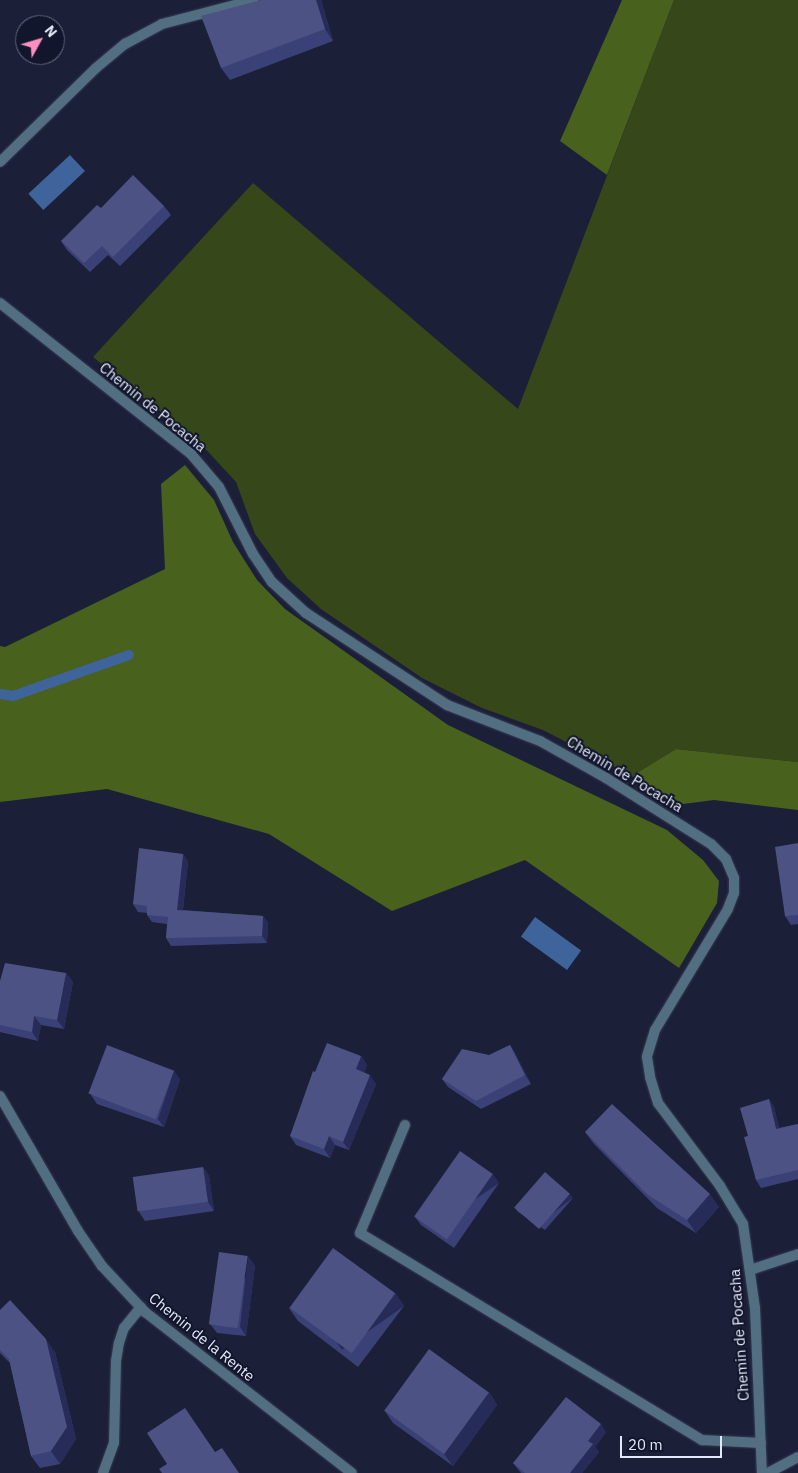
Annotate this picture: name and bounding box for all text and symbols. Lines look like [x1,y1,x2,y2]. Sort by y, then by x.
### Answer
north arrow [15,15,65,65]
text: N [41,22,61,41]
street label: Chemin de Pocacha [96,358,210,456]
street label: Chemin de Pocacha [564,732,686,816]
street label: Chemin de Pocacha [725,1268,753,1402]
street label: Chemin de la Rente [146,1289,258,1385]
scale bar [623,1426,726,1458]
text: 20 m [628,1435,663,1454]

